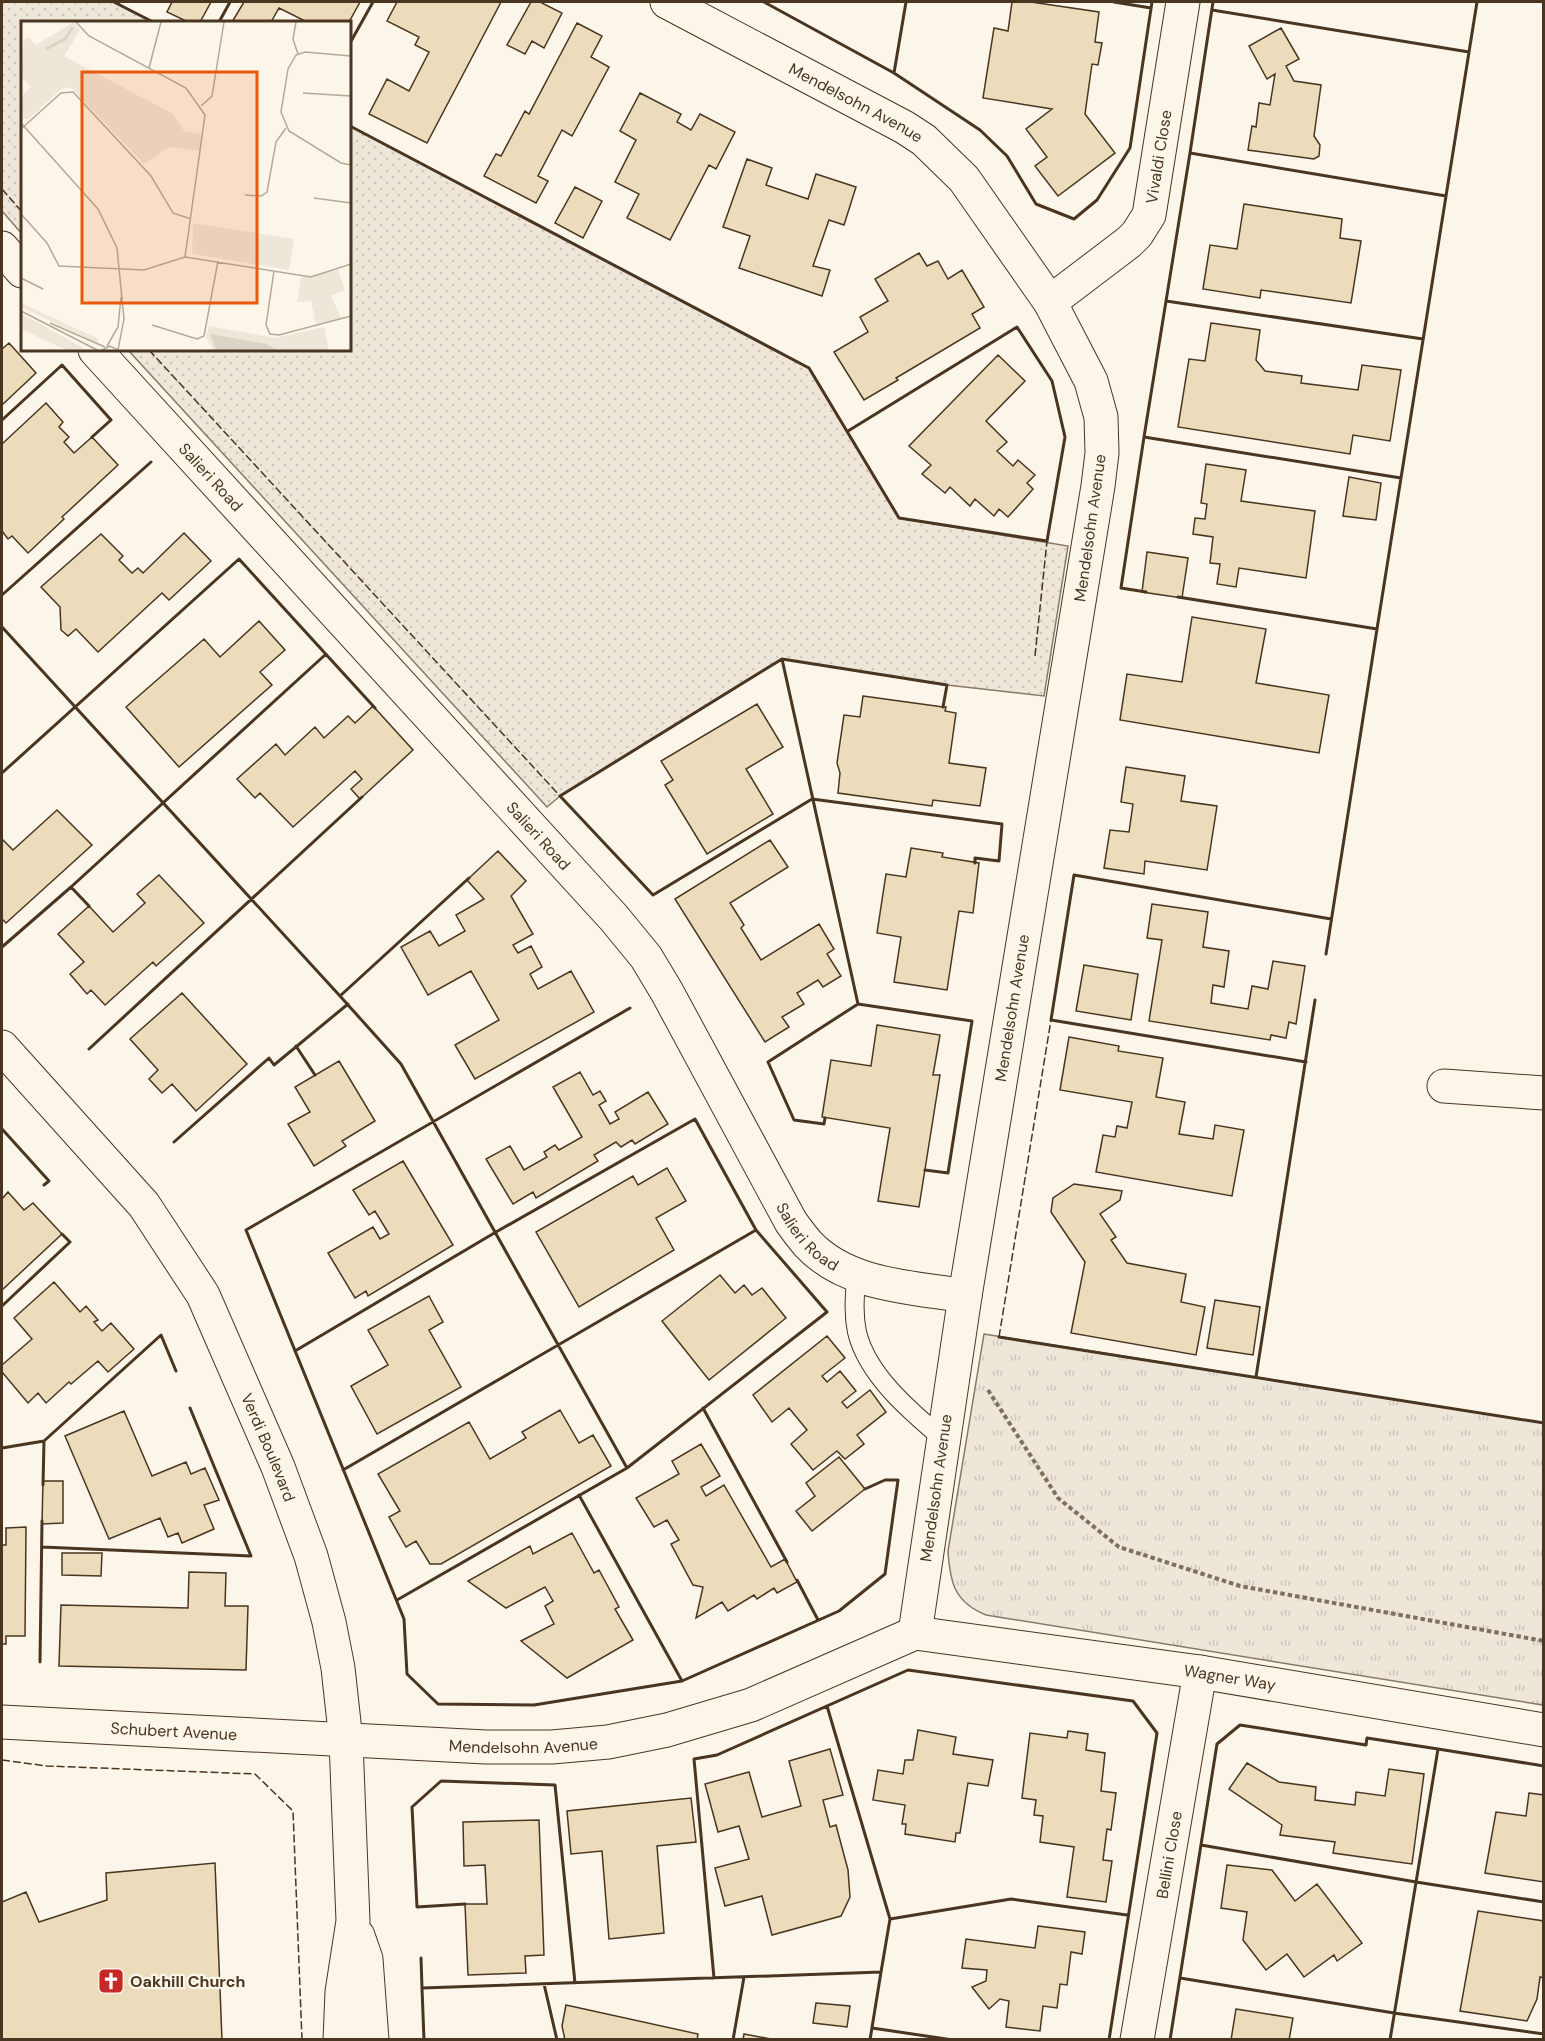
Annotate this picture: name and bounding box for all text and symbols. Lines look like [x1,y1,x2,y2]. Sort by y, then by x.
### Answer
inset map [21,21,351,351]
street label: Mendelsohn Avenue [785,58,927,147]
street label: Vivaldi Close [1140,108,1176,205]
street label: Salieri Road [174,438,248,516]
street label: Mendelsohn Avenue [1069,453,1111,603]
street label: Salieri Road [502,797,576,875]
street label: Mendelsohn Avenue [990,933,1034,1083]
street label: Salieri Road [772,1199,843,1276]
street label: Verdi Boulevard [237,1390,300,1505]
street label: Mendelsohn Avenue [915,1413,957,1563]
street label: Wagner Way [1183,1659,1278,1695]
street label: Schubert Avenue [110,1717,238,1745]
street label: Mendelsohn Avenue [448,1732,599,1758]
street label: Bellini Close [1151,1809,1187,1900]
church icon: Oakhill Church [96,1966,126,1996]
place label: Oakhill Church [130,1971,245,1992]

